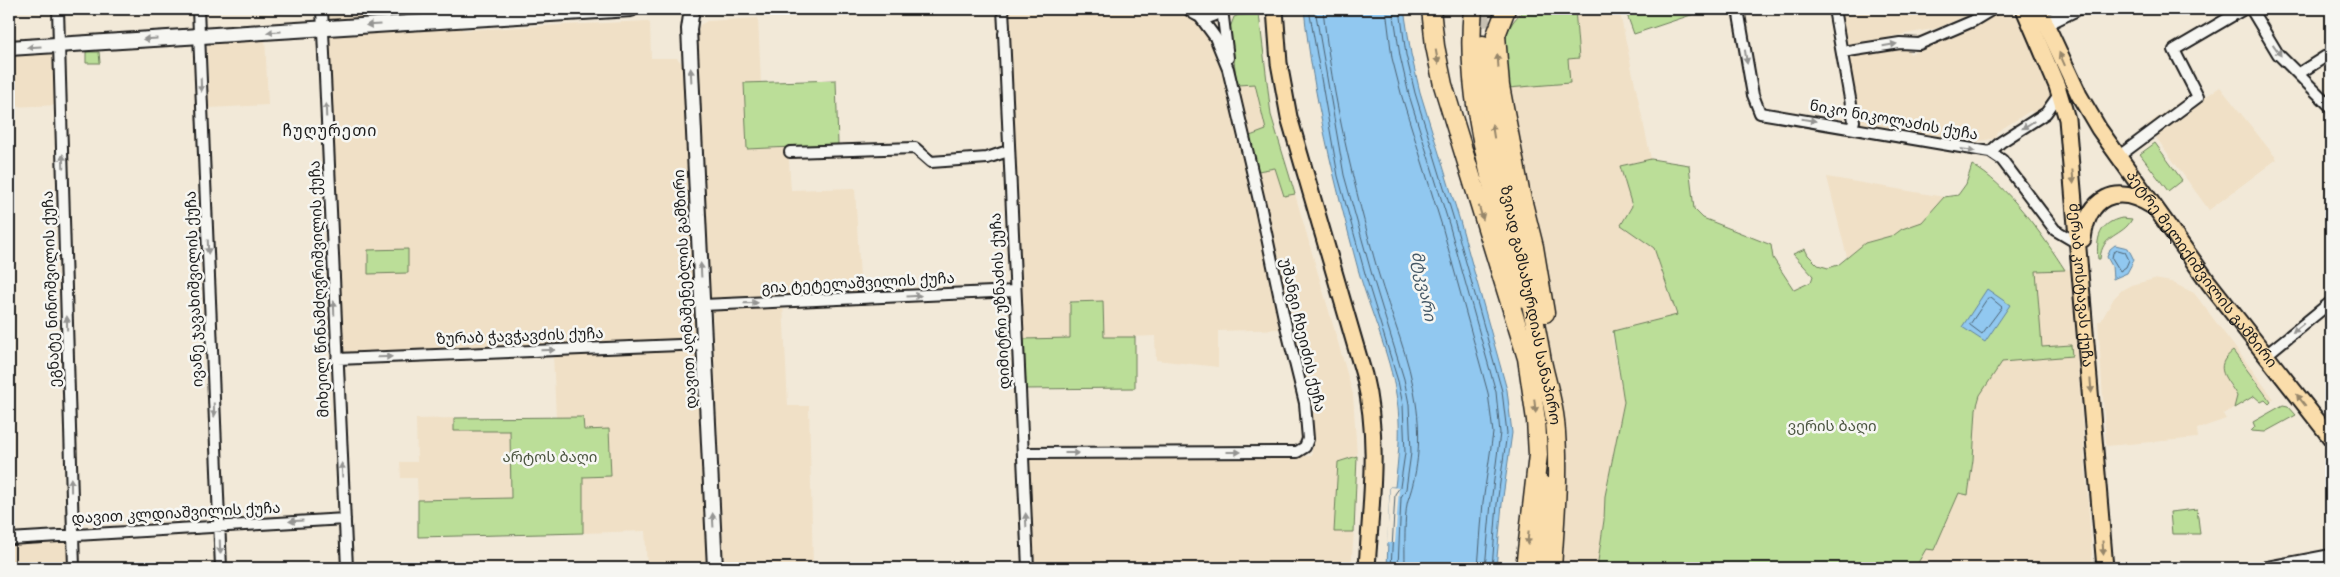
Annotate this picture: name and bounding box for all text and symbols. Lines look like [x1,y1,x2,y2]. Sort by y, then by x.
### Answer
one-way arrow [365,22,381,30]
one-way arrow [266,28,282,36]
one-way arrow [142,36,158,44]
one-way arrow [1882,40,1898,48]
one-way arrow [26,43,42,51]
one-way arrow [2272,43,2282,57]
one-way arrow [1742,49,1750,65]
one-way arrow [1433,50,1441,66]
one-way arrow [1493,52,1501,68]
one-way arrow [2058,52,2066,66]
one-way arrow [687,67,695,83]
one-way arrow [197,77,205,93]
street label: ნიკო ნიკოლაძის ქუჩა [1808,92,1980,148]
one-way arrow [322,102,330,118]
district label: ჩუღურეთი [283,116,377,145]
one-way arrow [1801,117,1817,125]
one-way arrow [2021,120,2034,130]
one-way arrow [1489,123,1497,139]
one-way arrow [1961,146,1977,154]
one-way arrow [59,152,67,168]
street label: მიხეილ წინამძღვრიშვილის ქუჩა [302,160,336,418]
street label: პეტრე მელიქიშვილის გამზირი [2119,164,2284,374]
street label: დავით აღმაშენებლის გამზირი [666,169,704,409]
one-way arrow [2069,169,2077,185]
street label: ზვიად გამსახურდიას სანაპირო [1493,183,1568,426]
street label: ეგნატე ნინოშვილის ქუჩა [35,190,67,388]
street label: ივანე ჯავახიშვილის ქუჩა [178,190,210,388]
street label: მერაბ კოსტავას ქუჩა [2061,202,2101,368]
one-way arrow [1478,206,1485,221]
street label: დიმიტრი უზნაძის ქუჩა [982,212,1018,390]
one-way arrow [204,240,212,256]
water label: მტკვარი [1403,249,1445,324]
street label: უშანგი ჩხეიძის ქუჩა [1273,255,1333,415]
one-way arrow [696,262,704,278]
street label: გია ტეტელაშვილის ქუჩა [761,265,955,301]
one-way arrow [906,291,922,299]
one-way arrow [743,298,759,306]
one-way arrow [330,299,338,315]
one-way arrow [63,315,71,331]
street label: ზურაბ ჭავჭავძის ქუჩა [436,320,604,352]
one-way arrow [2292,323,2305,334]
one-way arrow [540,346,556,354]
one-way arrow [378,352,394,360]
one-way arrow [2087,378,2095,394]
one-way arrow [2296,394,2307,407]
one-way arrow [1531,398,1539,414]
one-way arrow [211,402,219,418]
park label: ვერის ბაღი [1787,413,1877,439]
park label: არტოს ბაღი [503,444,597,470]
one-way arrow [1226,448,1242,456]
one-way arrow [1064,449,1080,457]
one-way arrow [338,462,346,478]
one-way arrow [67,477,75,493]
street label: დავით კლდიაშვილის ქუჩა [71,495,281,531]
one-way arrow [709,511,717,527]
one-way arrow [1022,511,1030,527]
one-way arrow [288,517,304,525]
one-way arrow [1524,531,1532,547]
one-way arrow [216,539,224,555]
one-way arrow [2100,540,2108,556]

